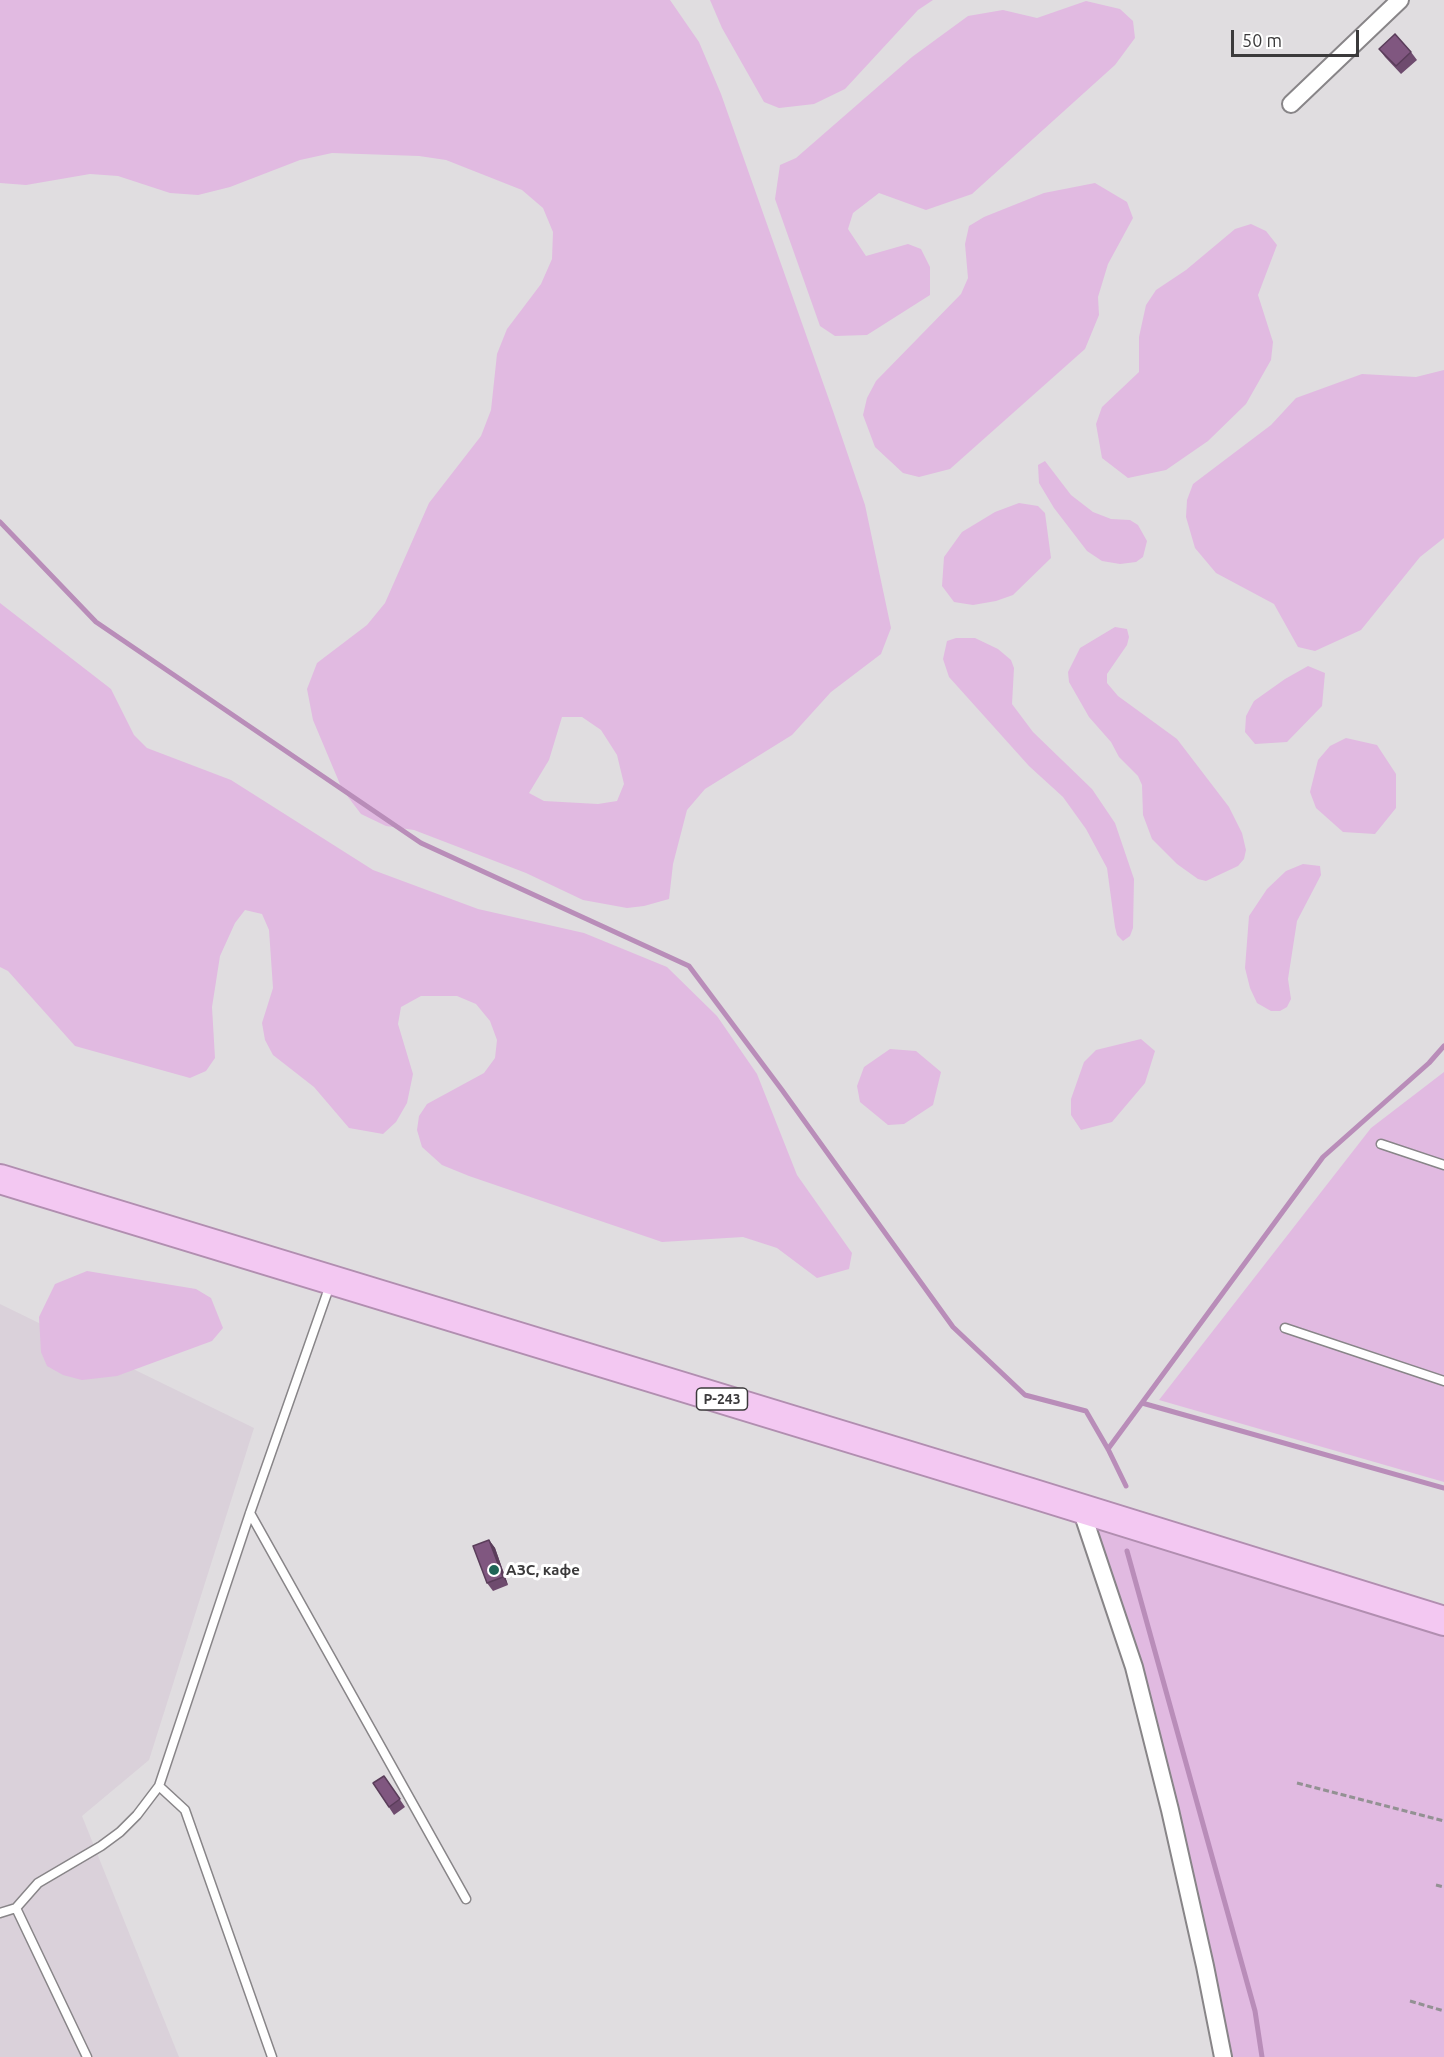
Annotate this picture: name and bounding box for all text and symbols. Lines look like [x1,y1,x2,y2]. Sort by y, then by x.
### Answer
scale bar [1234,18,1362,56]
text: 50 m [1242,30,1282,50]
road number: Р-243 [696,1388,748,1410]
place label: АЗС, кафе [506,1561,580,1579]
marker: АЗС, кафе [487,1563,501,1577]

